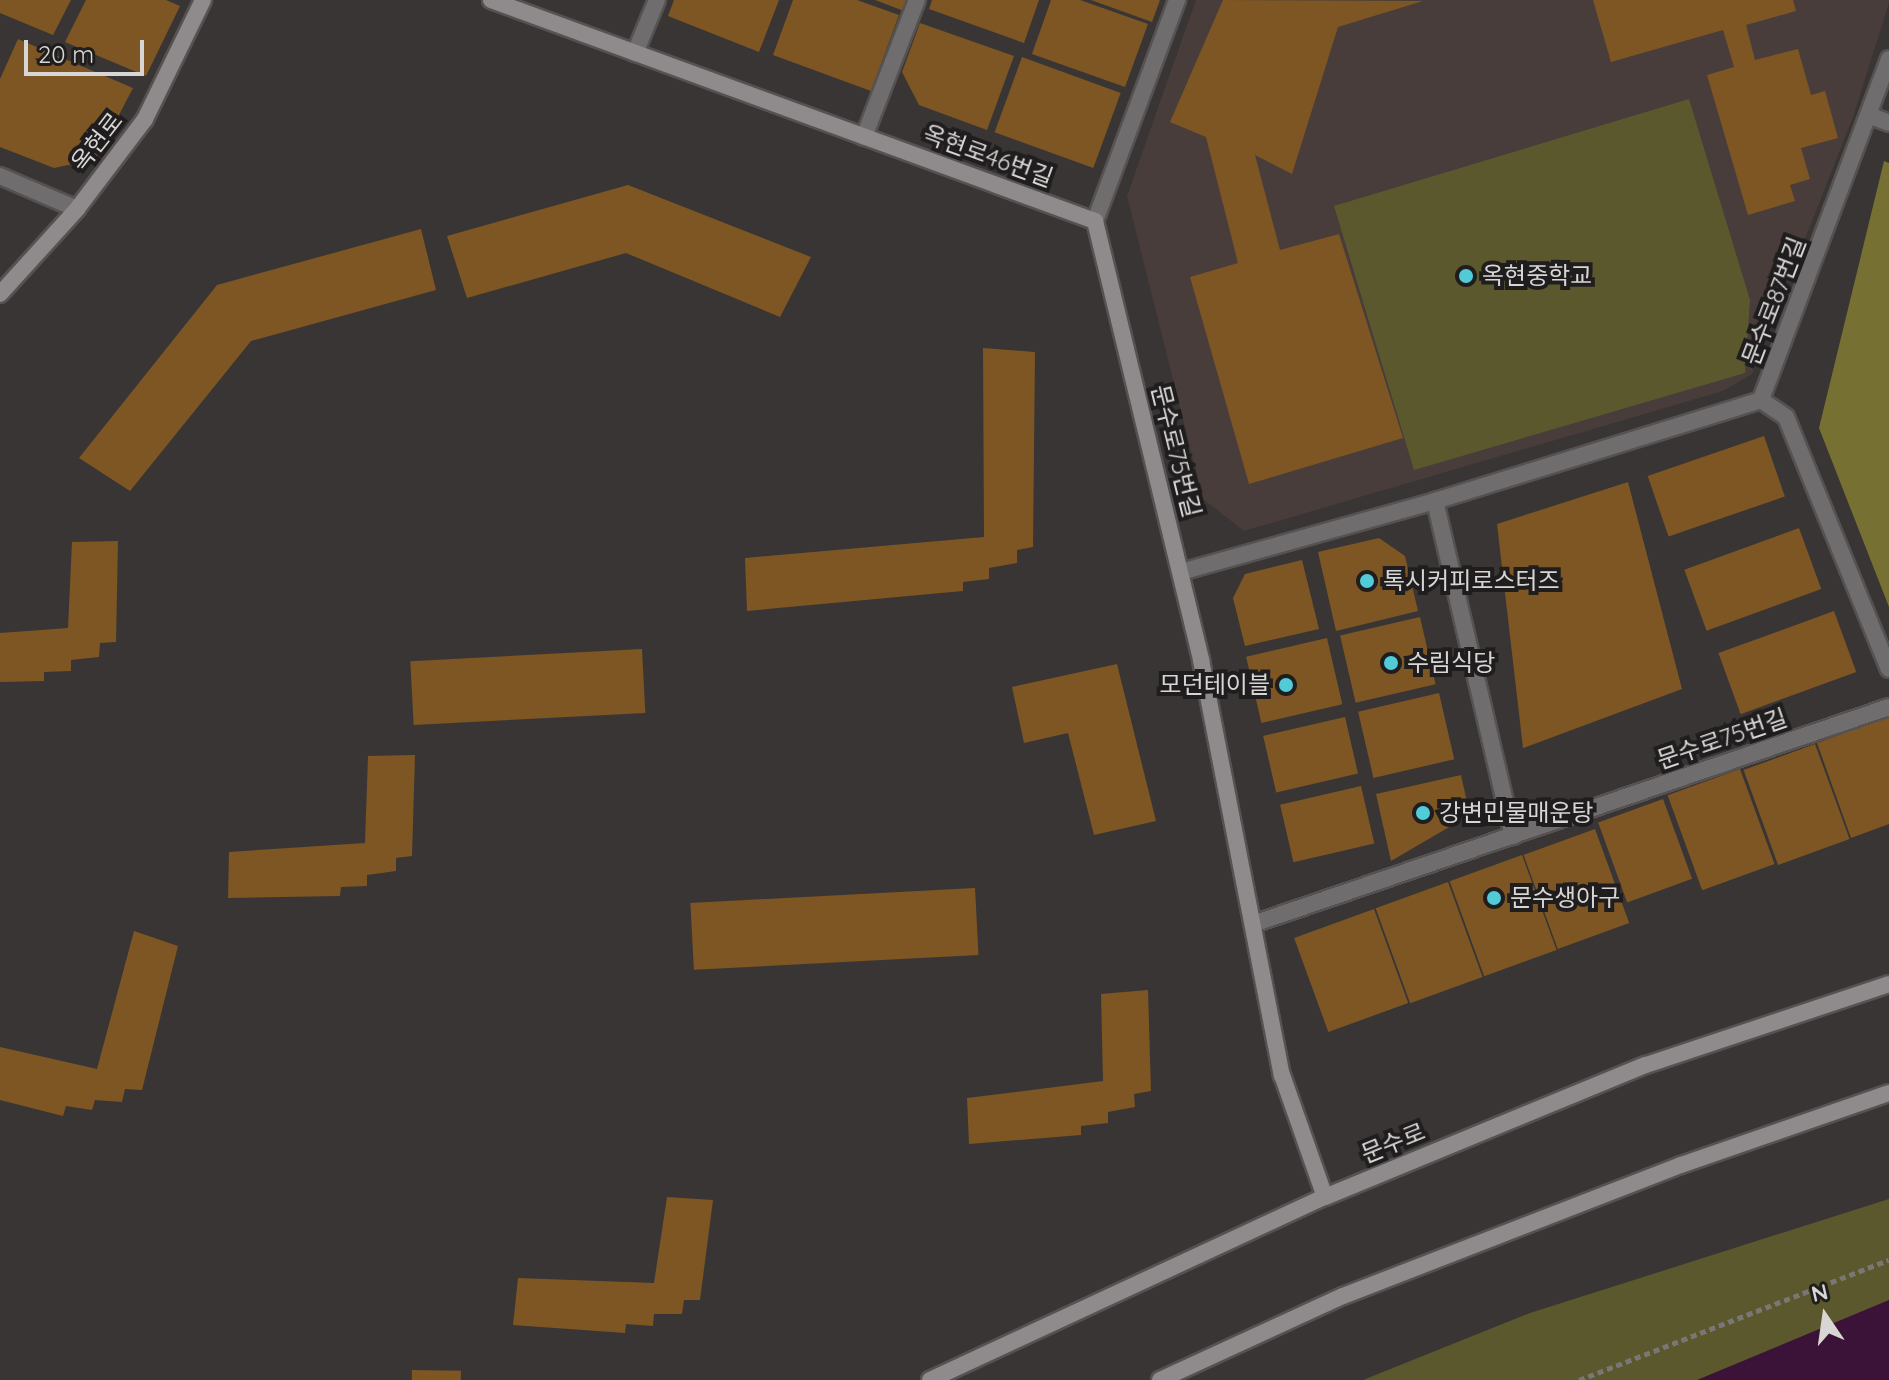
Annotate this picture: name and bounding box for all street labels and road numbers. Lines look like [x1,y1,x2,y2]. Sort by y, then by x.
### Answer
street label: 옥현로 [65,107,129,177]
street label: 옥현로46번길 [919,119,1057,193]
street label: 문수로87번길 [1736,233,1812,369]
street label: 문수로75번길 [1146,382,1206,520]
street label: 문수로75번길 [1653,703,1791,775]
street label: 문수로 [1357,1117,1429,1169]

